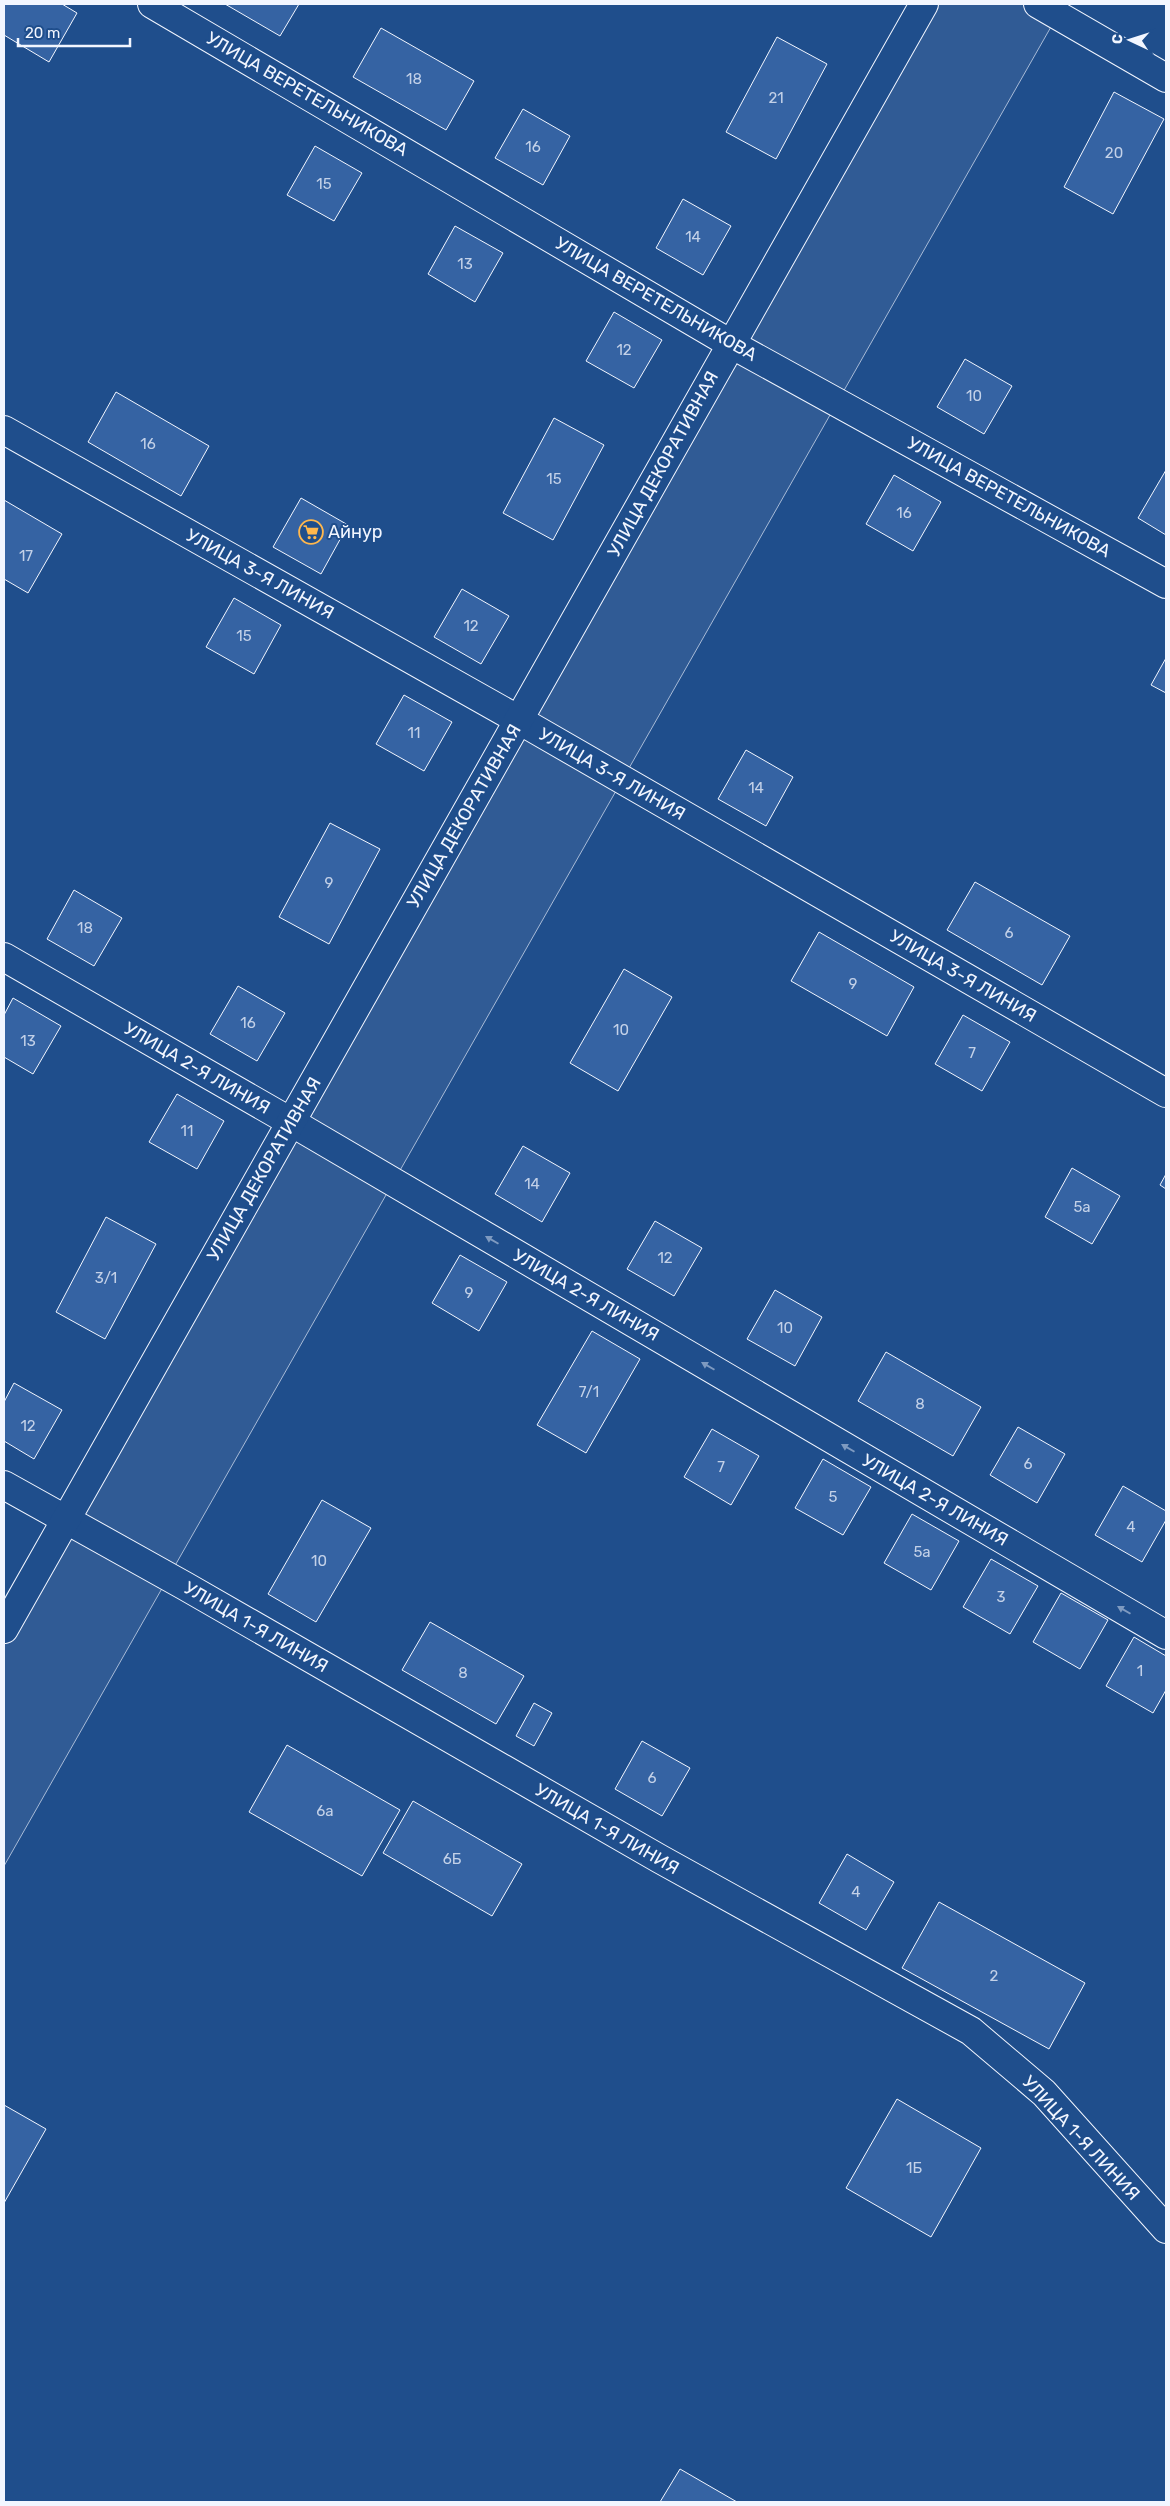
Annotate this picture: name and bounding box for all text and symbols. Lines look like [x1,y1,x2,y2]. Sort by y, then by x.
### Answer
scale bar [18,15,130,47]
north arrow [1105,15,1155,65]
text: 20 m [25,24,60,42]
street label: УЛИЦА ВЕРЕТЕЛЬНИКОВА [202,27,412,161]
text: С [1109,33,1126,45]
house number: 18 [406,70,422,88]
house number: 21 [768,89,784,107]
house number: 16 [525,138,541,156]
house number: 20 [1105,144,1123,162]
house number: 15 [316,175,332,193]
house number: 14 [685,228,701,246]
street label: УЛИЦА ВЕРЕТЕЛЬНИКОВА [551,232,761,366]
house number: 13 [457,255,473,273]
house number: 12 [616,341,632,359]
street label: УЛИЦА ДЕКОРАТИВНАЯ [603,367,723,561]
house number: 10 [966,387,982,405]
street label: УЛИЦА ВЕРЕТЕЛЬНИКОВА [903,432,1115,562]
house number: 16 [140,435,156,453]
house number: 15 [546,470,562,488]
house number: 16 [896,504,912,522]
supermarket icon: Айнур [298,519,324,545]
place label: Айнур [328,521,383,543]
street label: УЛИЦА 3-Я ЛИНИЯ [182,524,338,624]
house number: 17 [19,547,33,565]
house number: 12 [463,617,479,635]
house number: 15 [236,627,252,645]
street label: УЛИЦА ДЕКОРАТИВНАЯ [402,720,526,912]
street label: УЛИЦА 3-Я ЛИНИЯ [535,723,689,825]
house number: 11 [408,724,420,742]
house number: 14 [748,779,764,797]
house number: 9 [325,874,334,892]
house number: 18 [77,919,93,937]
house number: 6 [1004,924,1014,942]
street label: УЛИЦА 3-Я ЛИНИЯ [886,925,1040,1027]
house number: 9 [849,975,858,993]
house number: 16 [240,1014,256,1032]
street label: УЛИЦА 2-Я ЛИНИЯ [120,1017,274,1119]
house number: 10 [613,1021,629,1039]
house number: 13 [20,1032,36,1050]
house number: 7 [968,1044,976,1062]
street label: УЛИЦА ДЕКОРАТИВНАЯ [202,1073,326,1265]
house number: 11 [181,1122,193,1140]
house number: 14 [524,1175,540,1193]
house number: 5а [1073,1198,1091,1216]
one-way arrow [486,1235,499,1244]
street label: УЛИЦА 2-Я ЛИНИЯ [509,1244,663,1346]
house number: 12 [657,1249,673,1267]
house number: 3/1 [95,1269,117,1287]
house number: 9 [465,1284,474,1302]
house number: 10 [777,1319,793,1337]
one-way arrow [701,1362,714,1371]
house number: 7/1 [579,1383,599,1401]
house number: 8 [915,1395,925,1413]
house number: 12 [20,1417,36,1435]
one-way arrow [842,1444,855,1453]
street label: УЛИЦА 2-Я ЛИНИЯ [858,1449,1012,1551]
house number: 6 [1023,1455,1033,1473]
house number: 7 [717,1458,725,1476]
house number: 5 [829,1488,838,1506]
house number: 4 [1126,1518,1136,1536]
house number: 5а [913,1543,931,1561]
house number: 10 [311,1552,327,1570]
street label: УЛИЦА 1-Я ЛИНИЯ [180,1577,332,1677]
house number: 3 [996,1588,1006,1606]
one-way arrow [1118,1606,1131,1615]
house number: 1 [1137,1662,1143,1680]
house number: 8 [458,1664,468,1682]
house number: 6 [647,1769,657,1787]
street label: УЛИЦА 1-Я ЛИНИЯ [531,1779,683,1879]
house number: 6а [316,1802,334,1820]
house number: 6Б [443,1850,462,1868]
house number: 4 [851,1883,861,1901]
house number: 2 [990,1967,999,1985]
street label: УЛИЦА 1-Я ЛИНИЯ [1018,2071,1144,2205]
house number: 1Б [906,2159,922,2177]

